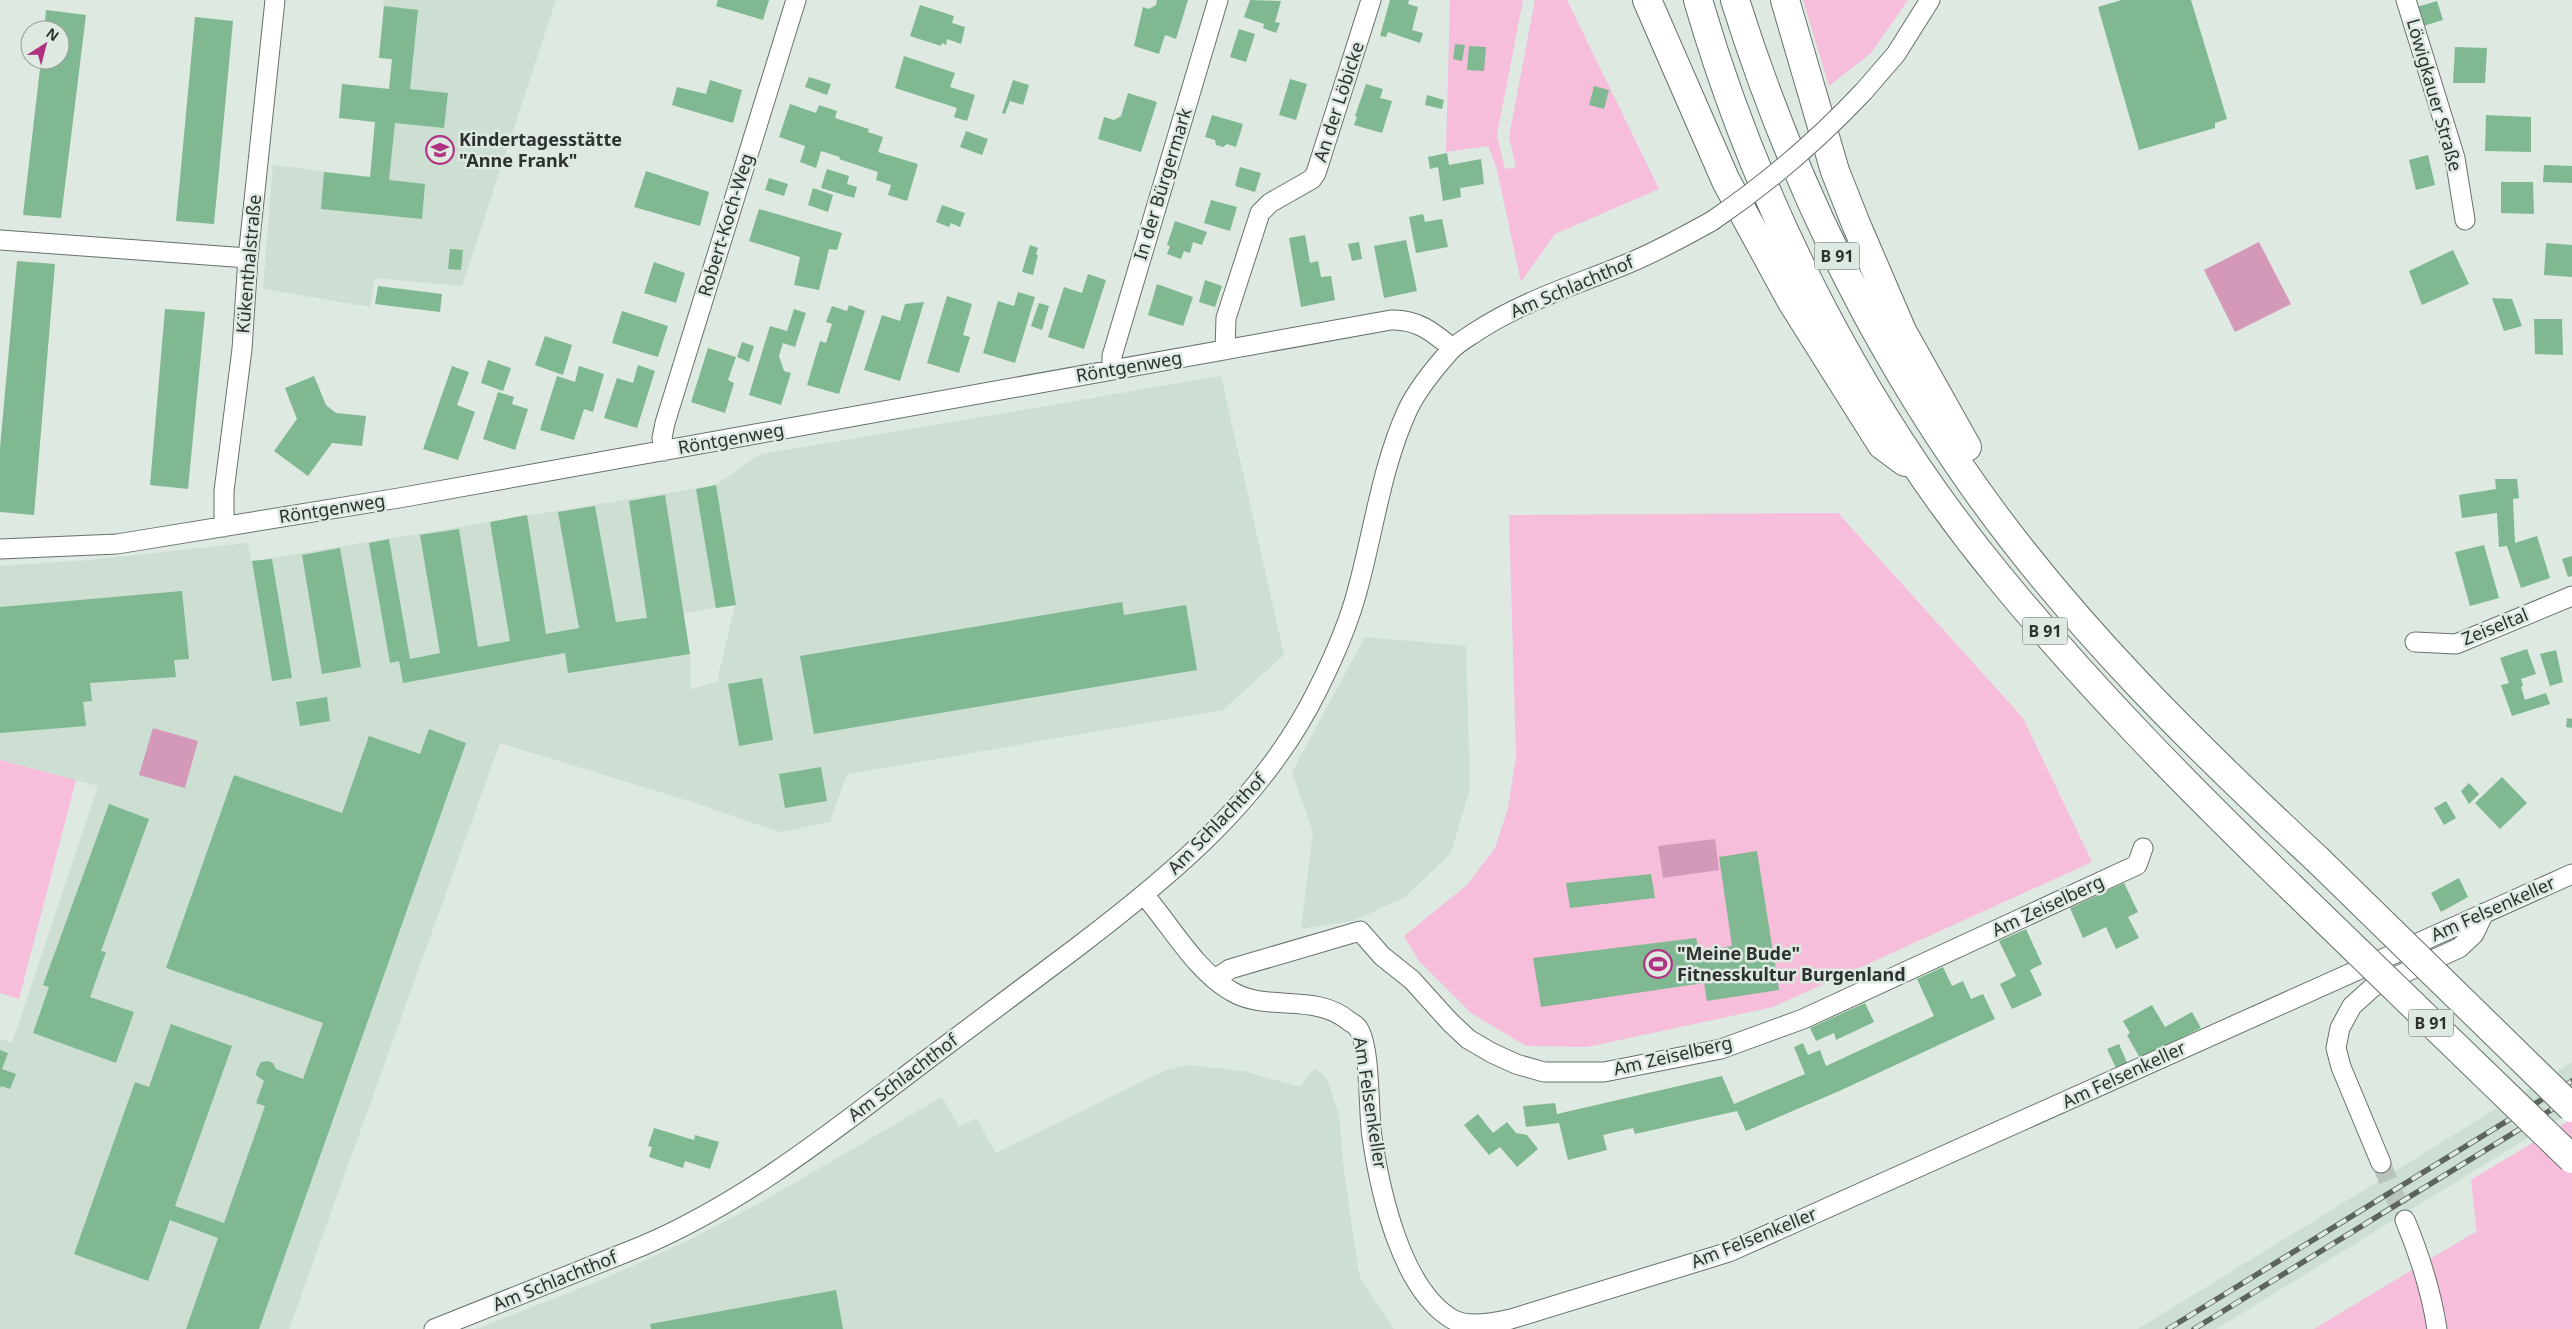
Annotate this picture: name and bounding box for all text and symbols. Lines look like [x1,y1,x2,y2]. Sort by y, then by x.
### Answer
street label: Löwigkauer Straße [2402,15,2468,174]
north arrow [20,20,70,70]
text: N [43,23,63,45]
street label: An der Löbicke [1307,38,1369,165]
street label: In der Bürgermark [1127,104,1197,263]
place label: Kindertagesstätte "Anne Frank" [459,127,622,172]
school or university icon: Kindertagesstätte "Anne Frank" [425,135,455,165]
street label: Robert-Koch-Weg [692,150,758,299]
street label: Kükenthalstraße [230,193,266,334]
road number: B 91 [1814,242,1860,270]
street label: Am Schlachthof [1506,249,1638,323]
street label: Röntgenweg [1074,345,1184,387]
street label: Röntgenweg [676,417,786,459]
street label: Röntgenweg [277,488,387,528]
street label: Zeiseltal [2458,602,2531,650]
road number: B 91 [2022,618,2068,644]
street label: Am Schlachthof [1162,767,1271,879]
street label: Am Zeiselberg [1988,869,2108,942]
street label: Am Felsenkeller [2427,870,2559,946]
place label: "Meine Bude" Fitnesskultur Burgenland [1677,941,1906,986]
sports icon: "Meine Bude" Fitnesskultur Burgenland [1643,949,1673,979]
road number: B 91 [2408,1010,2454,1036]
street label: Am Schlachthof [843,1027,963,1126]
street label: Am Zeiselberg [1611,1030,1734,1080]
street label: Am Felsenkeller [1349,1035,1393,1171]
street label: Am Felsenkeller [2058,1035,2190,1113]
street label: Am Felsenkeller [1687,1201,1821,1273]
street label: Am Schlachthof [489,1244,621,1316]

